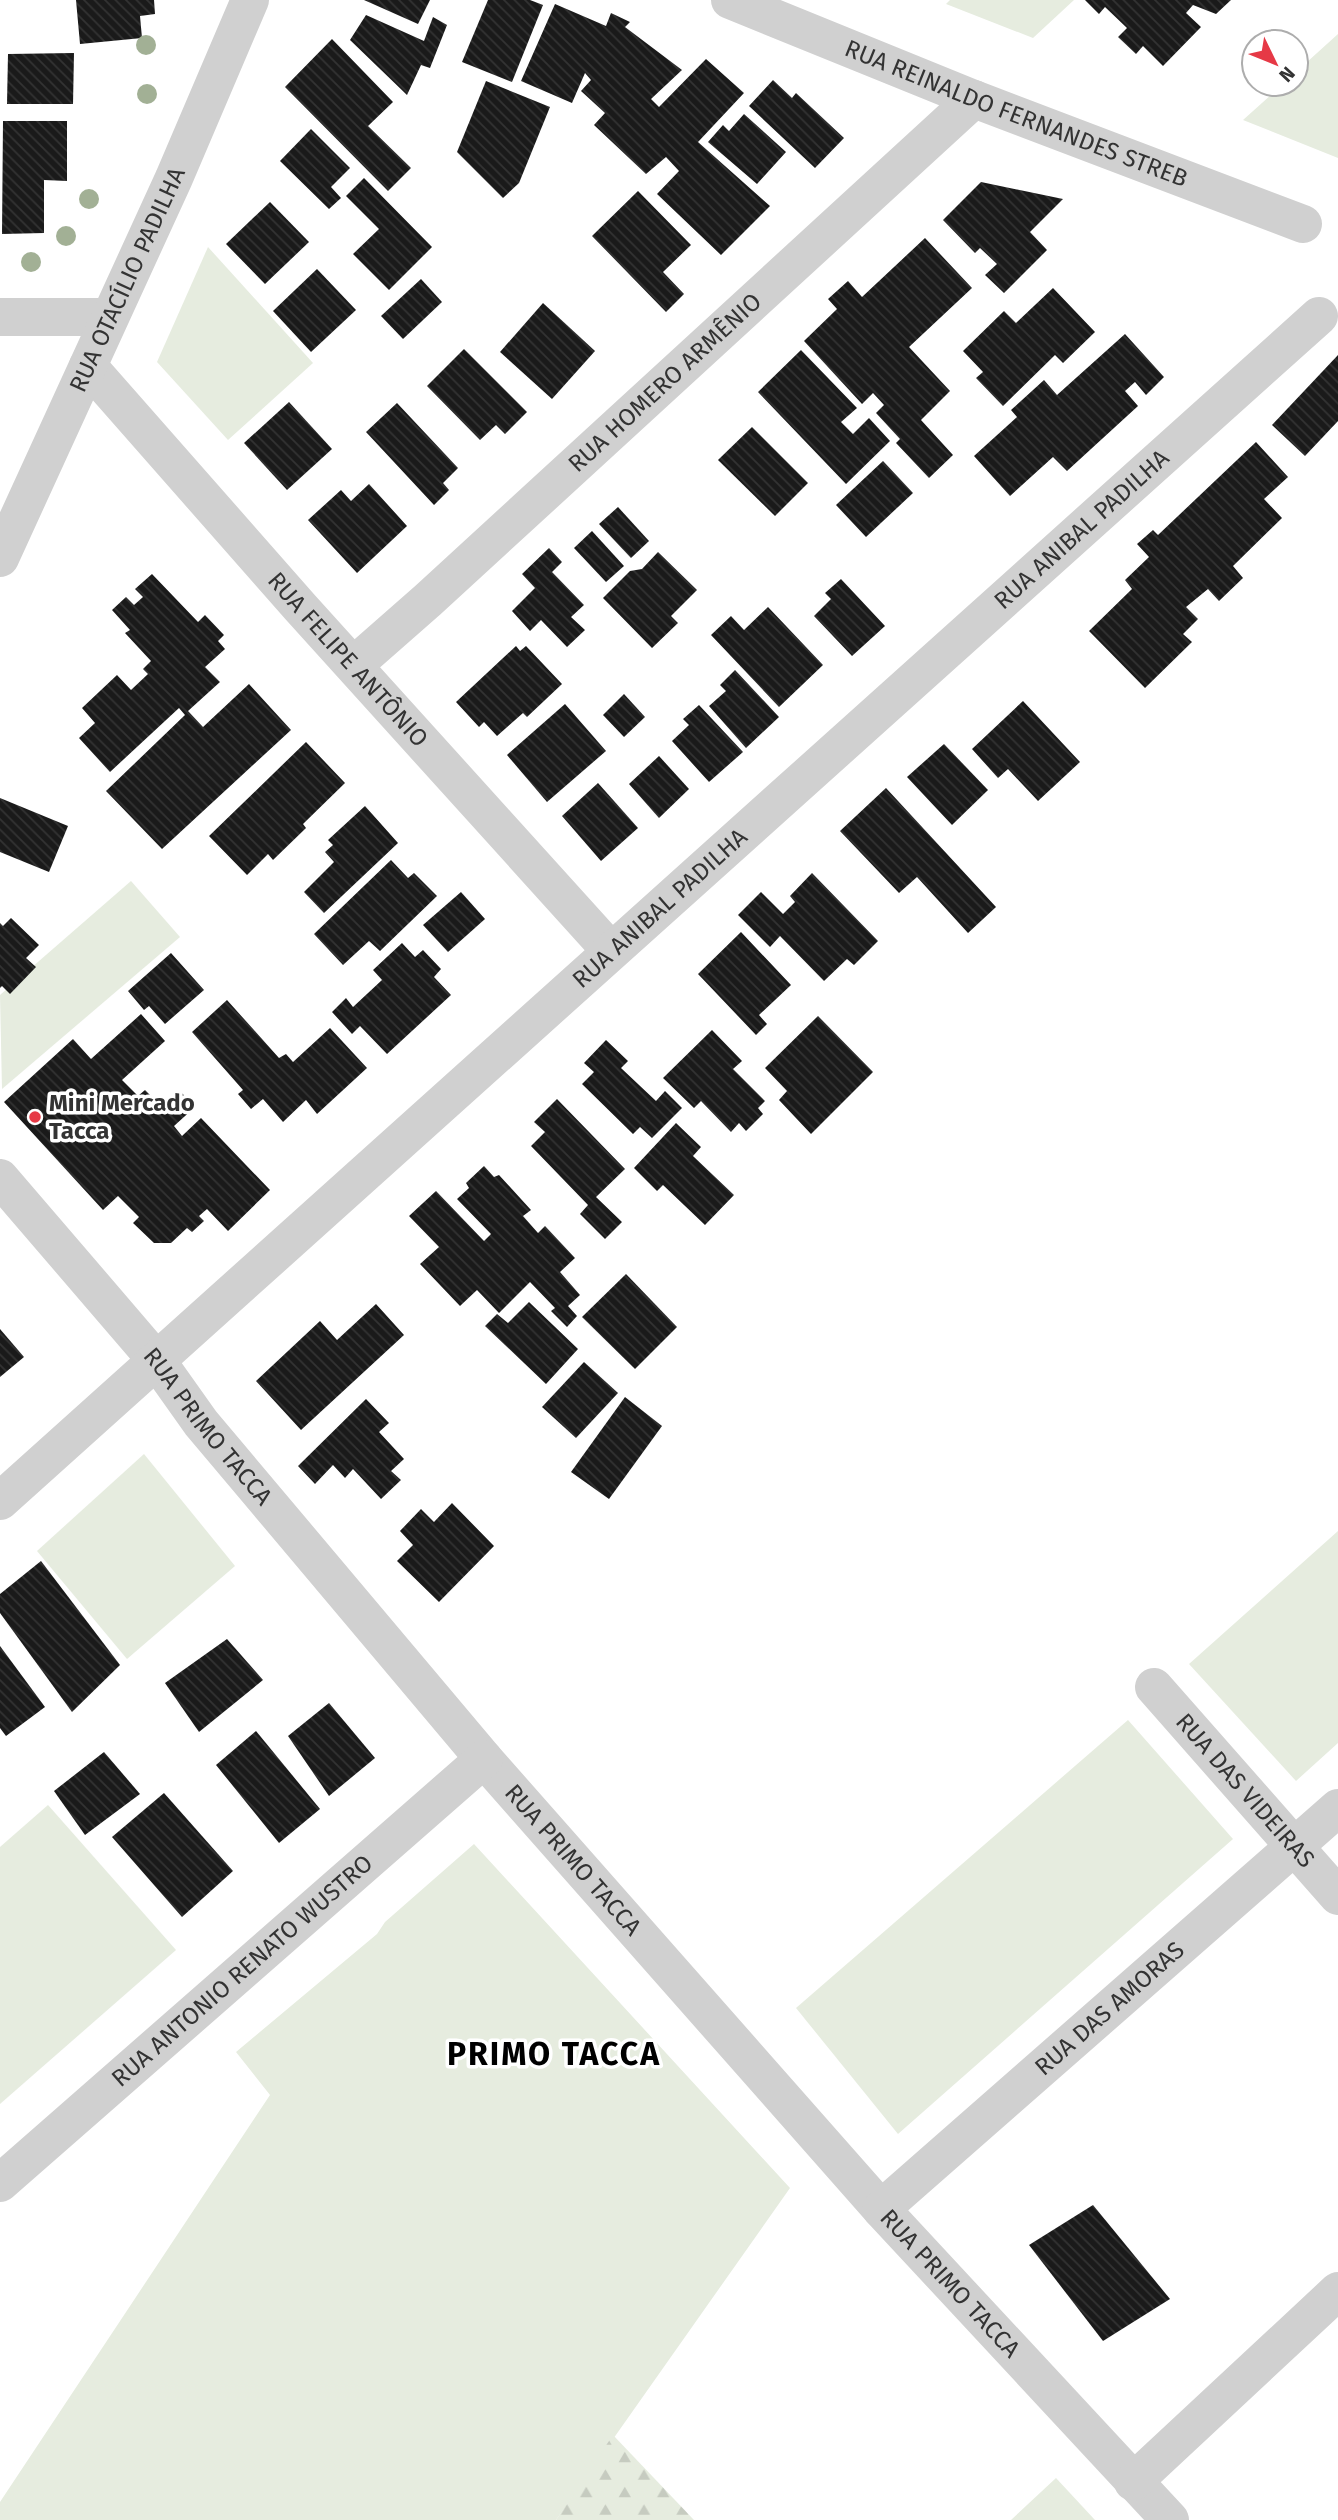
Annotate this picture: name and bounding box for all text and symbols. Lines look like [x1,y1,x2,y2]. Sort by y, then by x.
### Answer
north arrow [1240,28,1310,98]
street label: RUA REINALDO FERNANDES STREB [841,34,1192,193]
text: N [1274,62,1300,87]
street label: RUA OTACÍLIO PADILHA [64,163,191,397]
street label: RUA HOMERO ARMÊNIO [563,287,767,478]
street label: RUA ANIBAL PADILHA [989,444,1175,615]
street label: RUA FELIPE ANTÔNIO [262,566,434,753]
street label: RUA ANIBAL PADILHA [567,822,753,994]
place label: Mini Mercado Tacca [49,1089,195,1145]
marker: Mini Mercado Tacca [27,1109,43,1125]
street label: RUA PRIMO TACCA [138,1342,278,1511]
street label: RUA DAS VIDEIRAS [1170,1708,1320,1873]
street label: RUA PRIMO TACCA [499,1779,647,1941]
street label: RUA ANTONIO RENATO WUSTRO [106,1849,378,2093]
street label: RUA DAS AMORAS [1029,1936,1190,2081]
district label: PRIMO TACCA [447,2035,661,2073]
street label: RUA PRIMO TACCA [874,2203,1026,2363]

